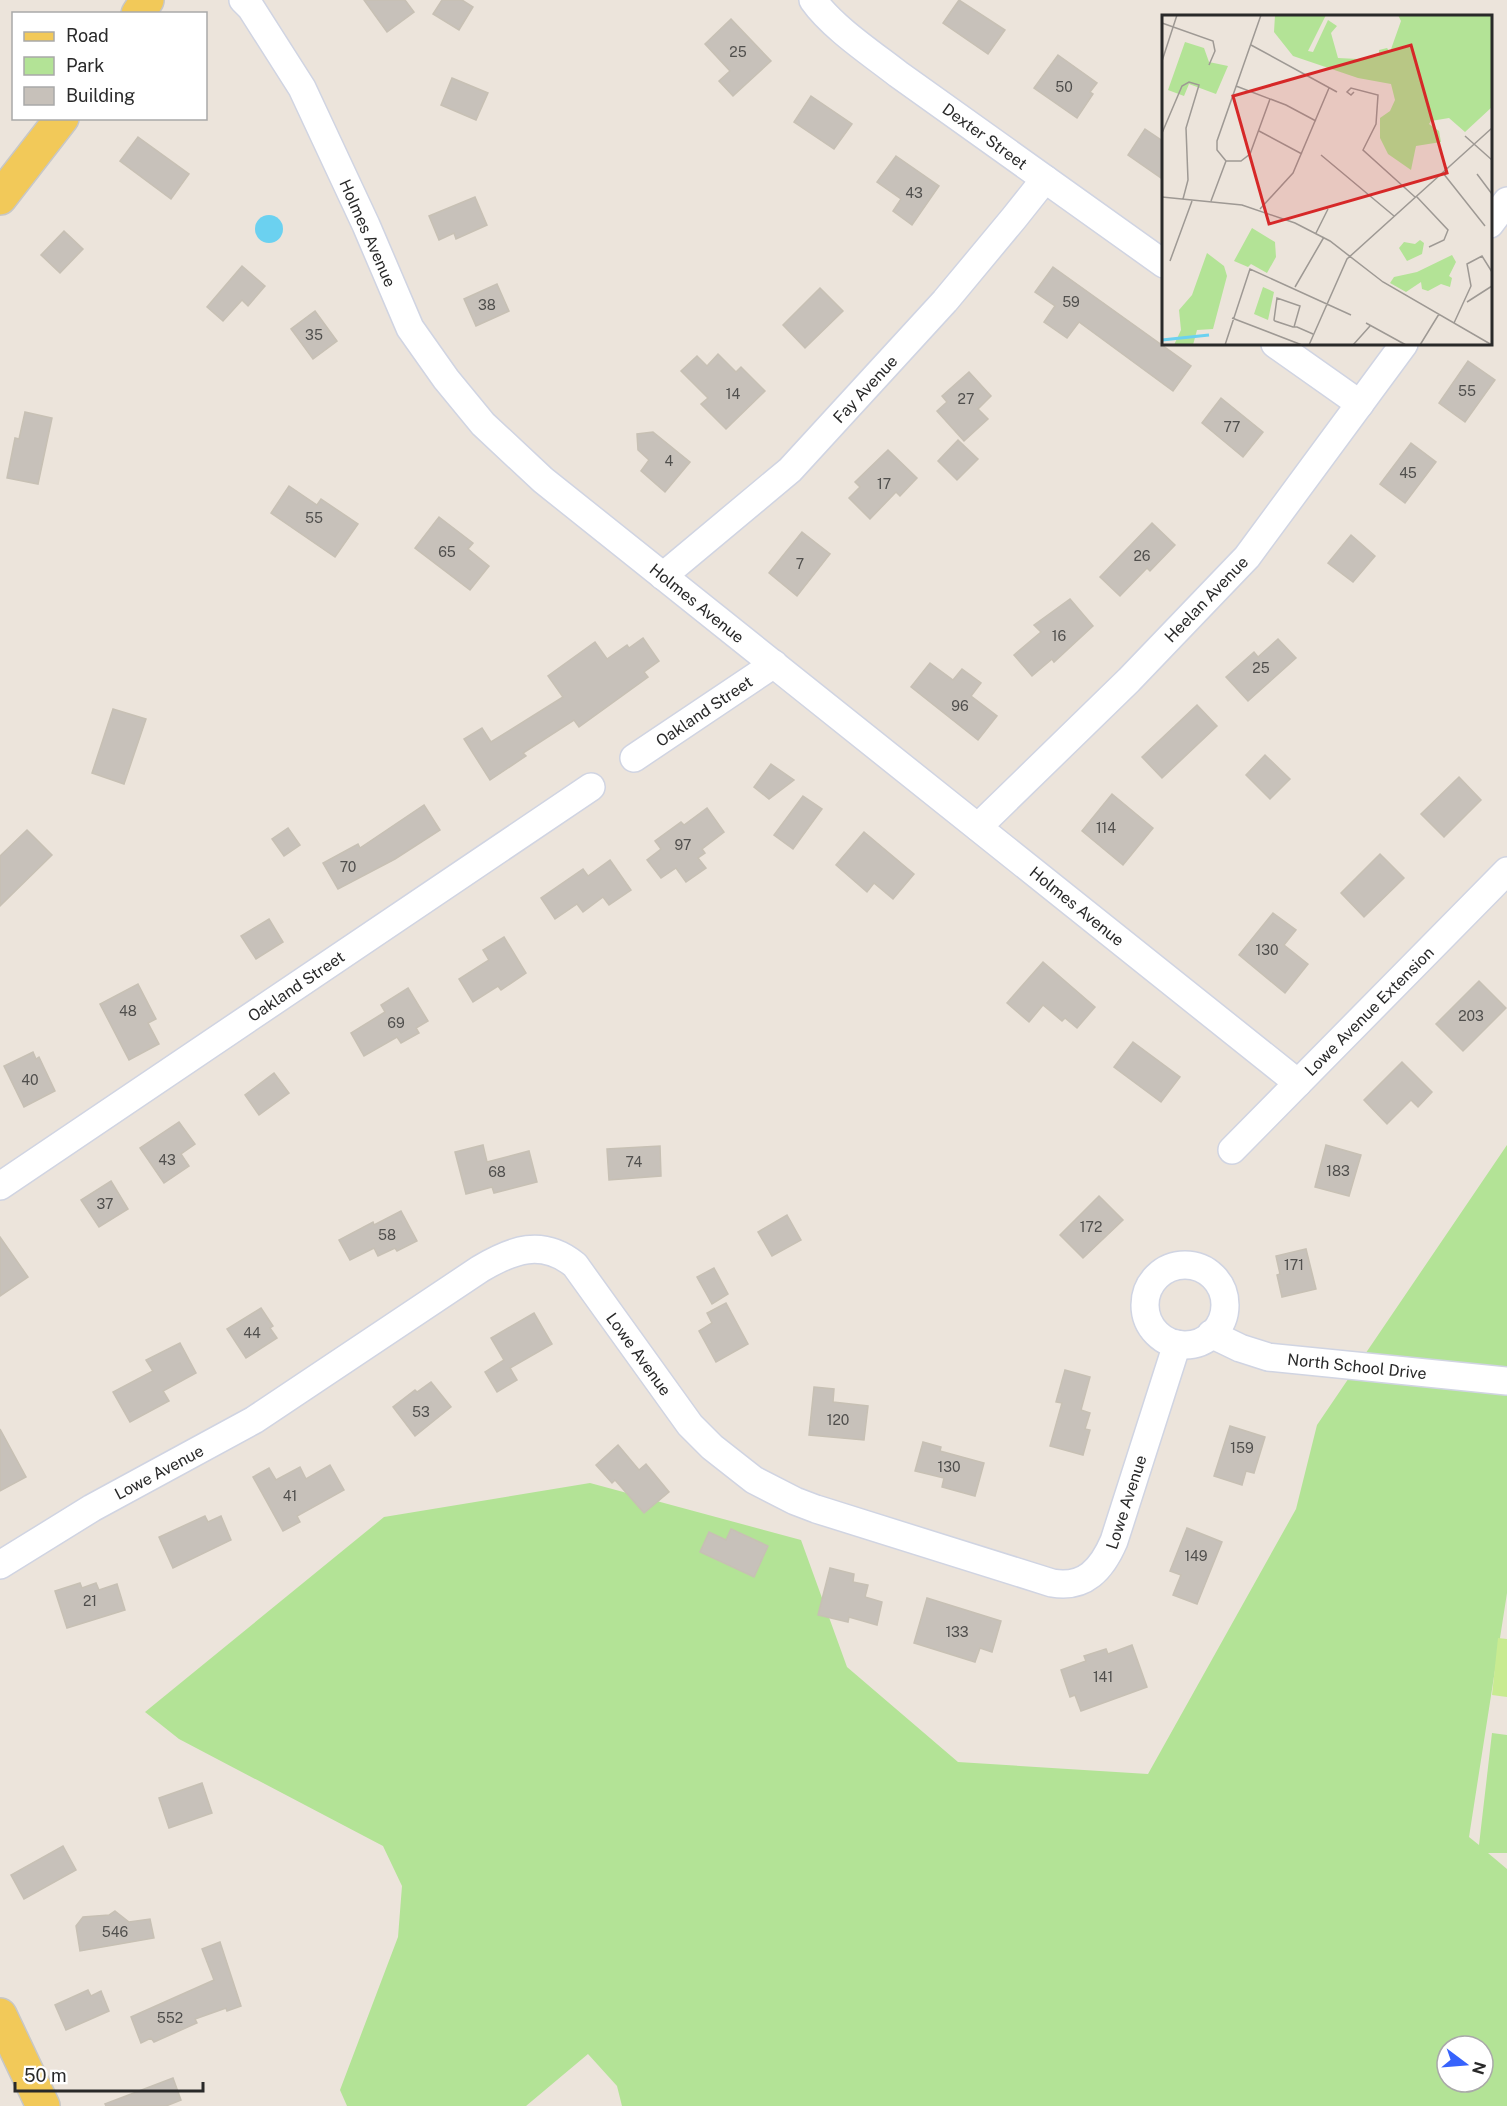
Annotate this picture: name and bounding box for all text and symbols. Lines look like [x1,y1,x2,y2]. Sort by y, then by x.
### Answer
legend [12,12,207,120]
inset map [1162,15,1492,345]
text: Road [66,25,109,46]
house number: 25 [729,44,747,60]
text: Park [66,55,104,76]
house number: 50 [1055,79,1073,95]
text: Building [66,85,135,106]
street label: Dexter Street [939,99,1031,174]
street label: Holmes Avenue [335,176,400,290]
house number: 43 [905,185,923,201]
house number: 59 [1062,294,1080,310]
house number: 38 [478,297,496,313]
house number: 35 [305,327,323,343]
street label: Fay Avenue [829,352,901,427]
house number: 55 [1458,383,1476,399]
house number: 14 [726,386,740,402]
house number: 27 [958,391,974,407]
house number: 77 [1224,419,1241,435]
house number: 4 [665,453,674,469]
house number: 45 [1399,465,1417,481]
house number: 17 [877,476,891,492]
house number: 55 [305,510,323,526]
house number: 65 [438,544,456,560]
house number: 26 [1133,548,1151,564]
street label: Heelan Avenue [1161,552,1252,646]
house number: 7 [796,556,804,572]
street label: Holmes Avenue [646,560,748,647]
house number: 16 [1052,628,1066,644]
house number: 25 [1252,660,1270,676]
street label: Oakland Street [652,672,756,751]
house number: 96 [951,698,969,714]
house number: 114 [1096,820,1116,836]
house number: 97 [675,837,691,853]
house number: 70 [340,859,356,875]
street label: Holmes Avenue [1026,863,1128,950]
house number: 130 [1256,942,1279,958]
street label: Lowe Avenue Extension [1301,943,1438,1080]
street label: Oakland Street [244,947,348,1026]
house number: 48 [119,1003,137,1019]
house number: 203 [1458,1008,1484,1024]
house number: 69 [387,1015,405,1031]
house number: 40 [21,1072,39,1088]
house number: 43 [158,1152,176,1168]
house number: 74 [626,1154,643,1170]
house number: 183 [1326,1163,1350,1179]
house number: 68 [488,1164,506,1180]
house number: 37 [97,1196,113,1212]
house number: 172 [1080,1219,1102,1235]
house number: 58 [378,1227,396,1243]
house number: 171 [1284,1257,1304,1273]
street label: Lowe Avenue [602,1309,675,1400]
house number: 44 [243,1325,261,1341]
street label: North School Drive [1286,1350,1428,1383]
house number: 53 [412,1404,430,1420]
house number: 120 [827,1412,849,1428]
house number: 159 [1230,1440,1254,1456]
street label: Lowe Avenue [112,1441,207,1504]
street label: Lowe Avenue [1102,1453,1151,1552]
house number: 130 [938,1459,961,1475]
house number: 41 [283,1488,297,1504]
house number: 149 [1184,1548,1208,1564]
house number: 21 [83,1593,97,1609]
house number: 133 [945,1624,969,1640]
house number: 141 [1093,1669,1113,1685]
house number: 546 [102,1924,129,1940]
house number: 552 [157,2010,183,2026]
north arrow [1435,2034,1495,2094]
scale bar [15,2055,202,2093]
text: N [1468,2059,1490,2077]
text: 50 m [24,2065,67,2086]

